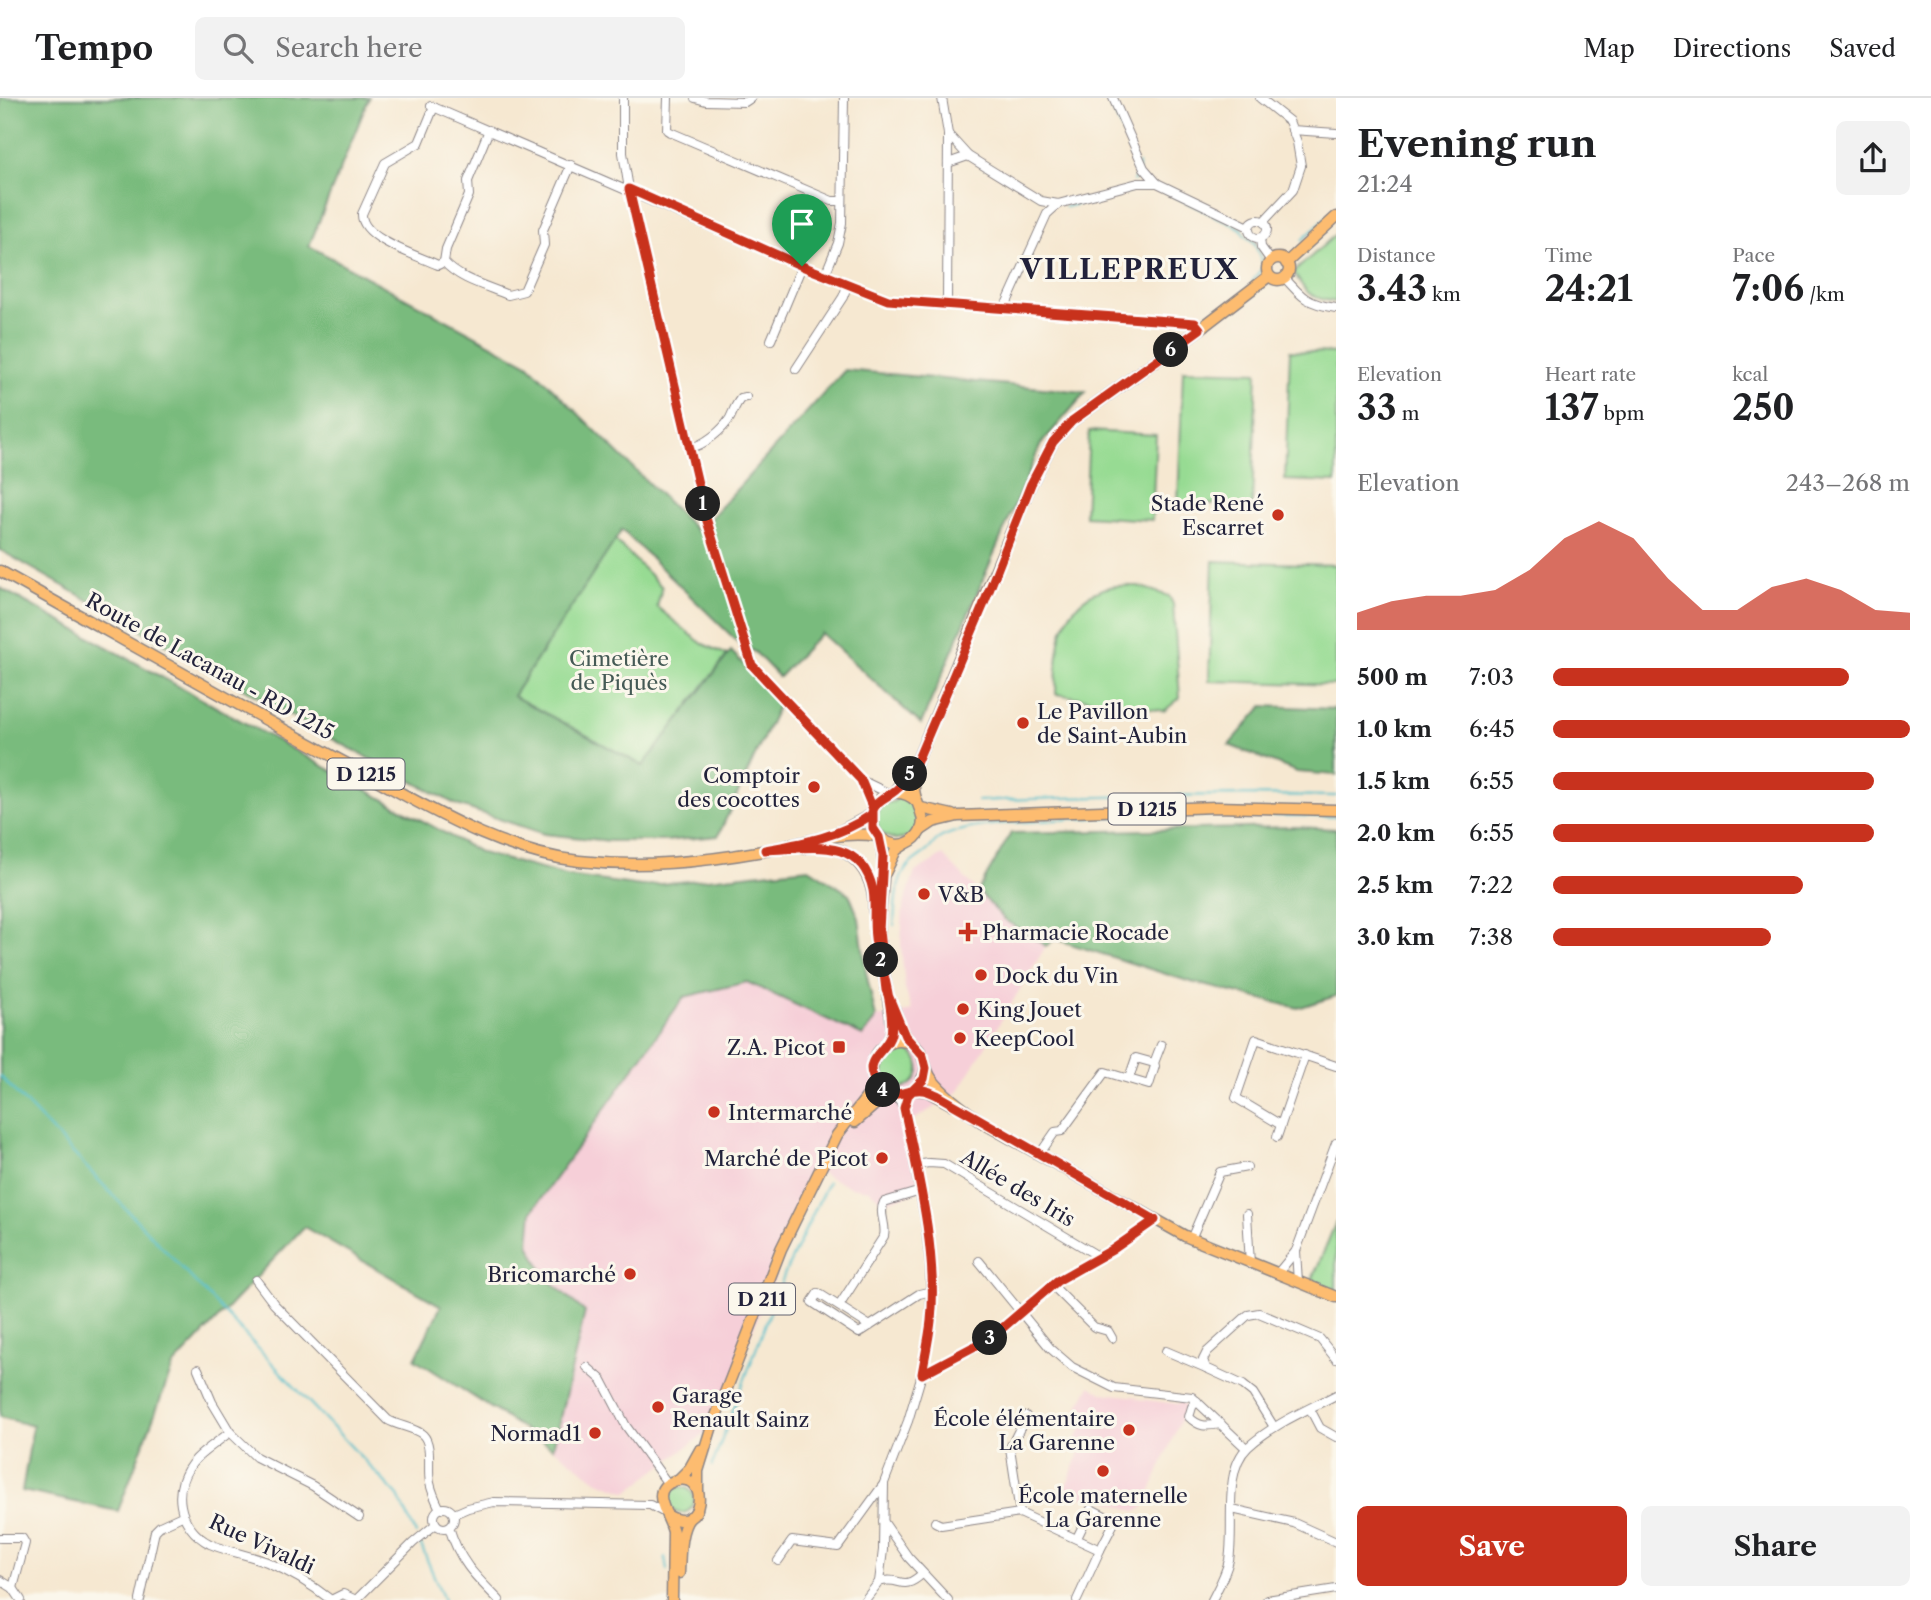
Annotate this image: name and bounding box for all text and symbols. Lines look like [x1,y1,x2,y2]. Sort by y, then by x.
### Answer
search box [195,17,685,80]
text: Tempo [35,28,153,69]
icon: search [219,29,257,67]
text: Search here [275,32,423,64]
text: Map [1583,34,1635,63]
text: Directions [1673,34,1791,63]
text: Saved [1829,34,1896,63]
text: Evening run [1357,120,1597,167]
button: share [1836,121,1910,195]
text: 21:24 [1357,170,1413,198]
pin [772,194,832,266]
icon: arrive [783,205,821,243]
text: Distance [1357,244,1436,267]
text: Time [1545,244,1593,267]
text: Pace [1732,244,1775,267]
district label: VILLEPREUX [1019,252,1240,286]
text: 3.43 [1357,267,1427,310]
text: 24:21 [1545,267,1633,310]
text: 7:06 [1732,267,1804,310]
text: km [1427,283,1461,306]
text: /km [1804,283,1845,306]
pin: 6 [1154,332,1188,368]
text: 6 [1165,338,1176,361]
text: Elevation [1357,363,1442,386]
text: Heart rate [1545,363,1636,386]
text: kcal [1732,363,1768,386]
text: 33 [1357,386,1397,429]
text: 137 [1545,386,1598,429]
text: 250 [1732,386,1795,429]
text: m [1397,402,1419,425]
text: bpm [1598,402,1644,425]
text: Elevation [1357,469,1460,497]
text: 243–268 m [1786,469,1910,497]
pin: 1 [686,486,720,522]
place label: Stade René Escarret [1151,491,1265,540]
text: 1 [698,492,707,515]
marker: Stade René Escarret [1270,507,1286,523]
street label: Route de Lacanau - RD 1215 [82,587,338,745]
park label: Cimetière de Piquès [569,646,669,695]
text: 500 m [1357,663,1428,691]
text: 7:03 [1469,663,1514,691]
place label: Le Pavillon de Saint-Aubin [1037,699,1187,748]
marker: Le Pavillon de Saint-Aubin [1015,715,1031,731]
text: 1.0 km [1357,715,1432,743]
text: 6:45 [1469,715,1515,743]
pin: 5 [892,756,928,792]
road number: D 1215 [328,758,404,790]
text: 5 [904,762,915,785]
place label: Comptoir des cocottes [677,763,800,812]
text: 1.5 km [1357,767,1430,795]
text: 6:55 [1469,767,1514,795]
marker: Comptoir des cocottes [806,779,822,795]
road number: D 1215 [1108,794,1186,824]
text: 2.0 km [1357,819,1435,847]
text: 6:55 [1469,819,1514,847]
text: 2.5 km [1357,871,1433,899]
text: 7:22 [1469,871,1513,899]
place label: V&B [937,882,984,907]
marker: V&B [916,886,932,902]
place label: Pharmacie Rocade [982,920,1169,945]
text: 3.0 km [1357,923,1435,951]
text: 7:38 [1469,923,1513,951]
marker: Pharmacie Rocade [960,924,976,940]
pin: 2 [864,942,898,978]
text: 2 [875,948,886,971]
place label: Dock du Vin [995,963,1118,988]
marker: Dock du Vin [973,967,989,983]
place label: King Jouet [977,997,1082,1022]
marker: King Jouet [955,1001,971,1017]
place label: KeepCool [974,1026,1074,1051]
marker: KeepCool [952,1030,968,1046]
place label: Z.A. Picot [727,1035,826,1060]
marker: Z.A. Picot [831,1039,847,1055]
pin: 4 [866,1072,900,1108]
text: 4 [877,1078,888,1101]
place label: Intermarché [728,1100,852,1125]
marker: Intermarché [706,1104,722,1120]
street label: Allée des Iris [956,1144,1080,1232]
place label: Marché de Picot [704,1146,869,1171]
marker: Marché de Picot [874,1150,890,1166]
place label: Bricomarché [487,1262,616,1287]
marker: Bricomarché [622,1266,638,1282]
road number: D 211 [729,1284,795,1315]
pin: 3 [972,1320,1007,1356]
text: 3 [984,1326,995,1349]
place label: Garage Renault Sainz [672,1383,809,1432]
marker: Garage Renault Sainz [650,1399,666,1415]
place label: École élémentaire La Garenne [934,1406,1115,1455]
place label: Normad1 [490,1421,581,1446]
marker: École élémentaire La Garenne [1121,1422,1137,1438]
marker: Normad1 [587,1425,603,1441]
marker: École maternelle La Garenne [1095,1463,1111,1479]
place label: École maternelle La Garenne [1018,1483,1188,1532]
button: Save [1357,1506,1627,1586]
button: Share [1641,1506,1910,1586]
street label: Rue Vivaldi [205,1509,319,1579]

